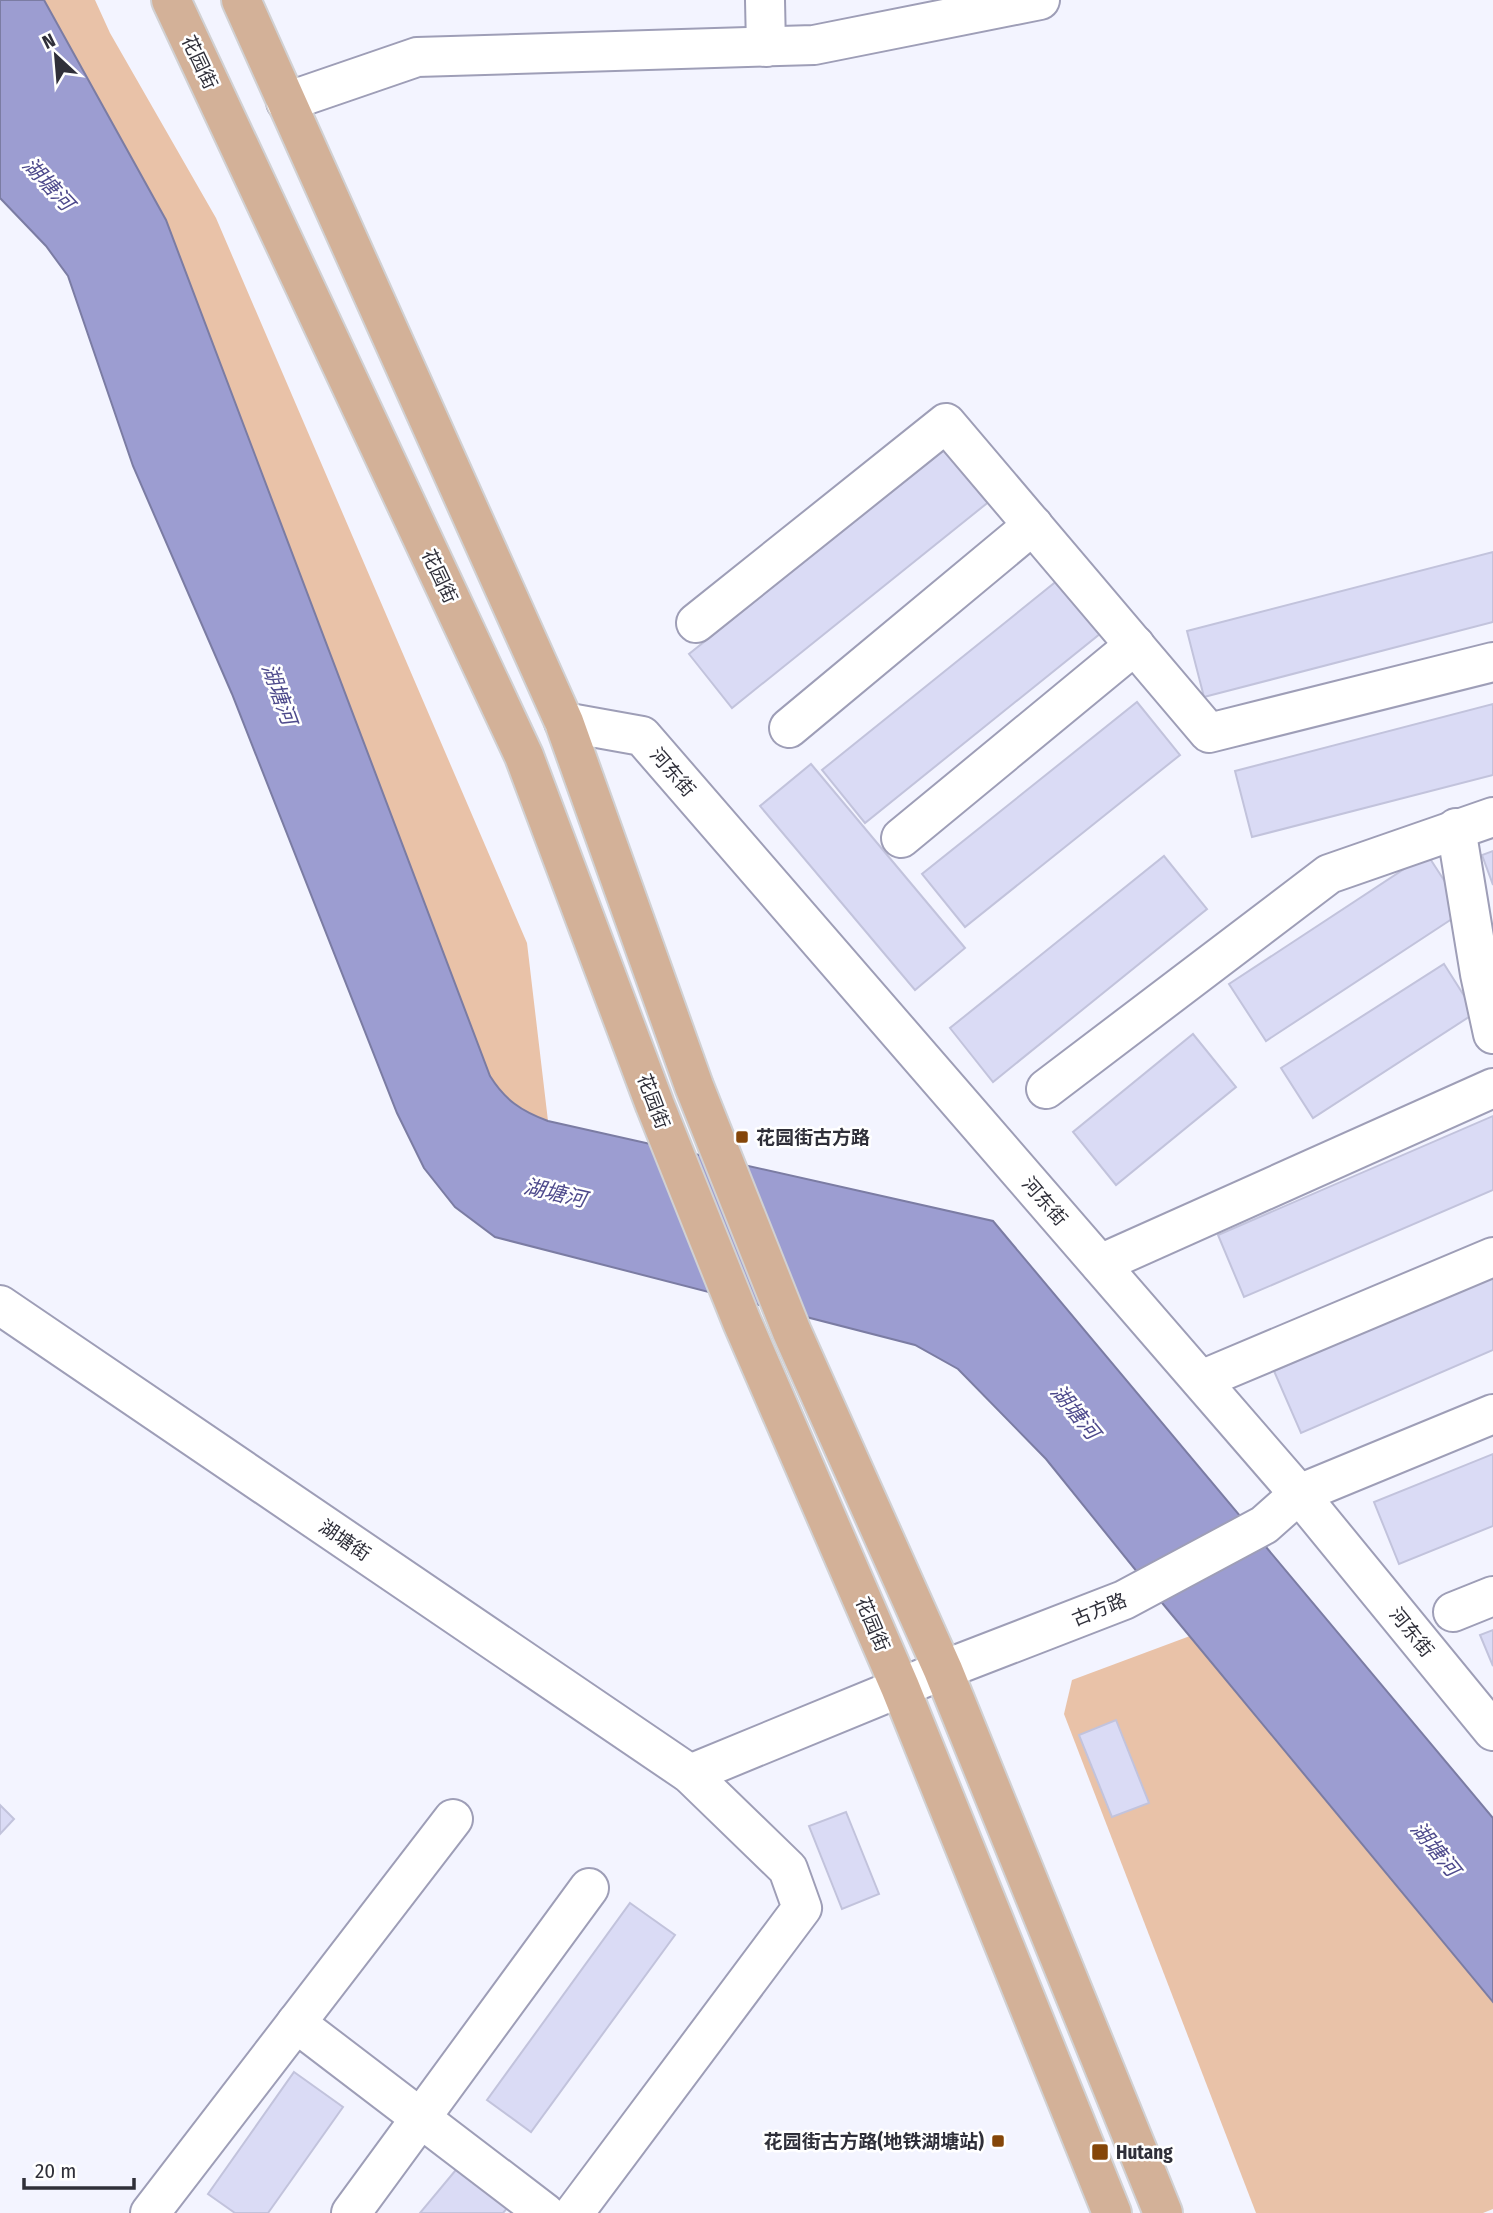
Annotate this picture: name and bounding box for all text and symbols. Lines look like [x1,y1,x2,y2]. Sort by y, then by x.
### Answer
north arrow [21,21,91,91]
text: N [39,28,59,54]
street label: 花园街 [177,32,222,93]
water label: 湖塘河 [17,152,82,219]
street label: 花园街 [417,546,462,607]
water label: 湖塘河 [256,660,303,732]
street label: 河东街 [645,743,700,801]
street label: 花园街 [633,1070,674,1132]
place label: 花园街古方路 [756,1126,870,1149]
marker: 花园街古方路 [734,1129,750,1145]
street label: 河东街 [1017,1172,1072,1230]
water label: 湖塘河 [521,1173,593,1214]
water label: 湖塘河 [1045,1379,1107,1448]
street label: 湖塘街 [315,1515,375,1566]
street label: 古方路 [1068,1588,1130,1631]
street label: 花园街 [851,1593,894,1655]
street label: 河东街 [1385,1603,1438,1662]
water label: 湖塘河 [1405,1816,1467,1885]
place label: 花园街古方路(地铁湖塘站) [764,2130,984,2153]
marker: 花园街古方路(地铁湖塘站) [990,2133,1006,2149]
place label: Hutang [1116,2141,1173,2164]
marker: Hutang [1090,2142,1110,2162]
scale bar [24,2146,135,2190]
text: 20 m [35,2158,76,2184]

